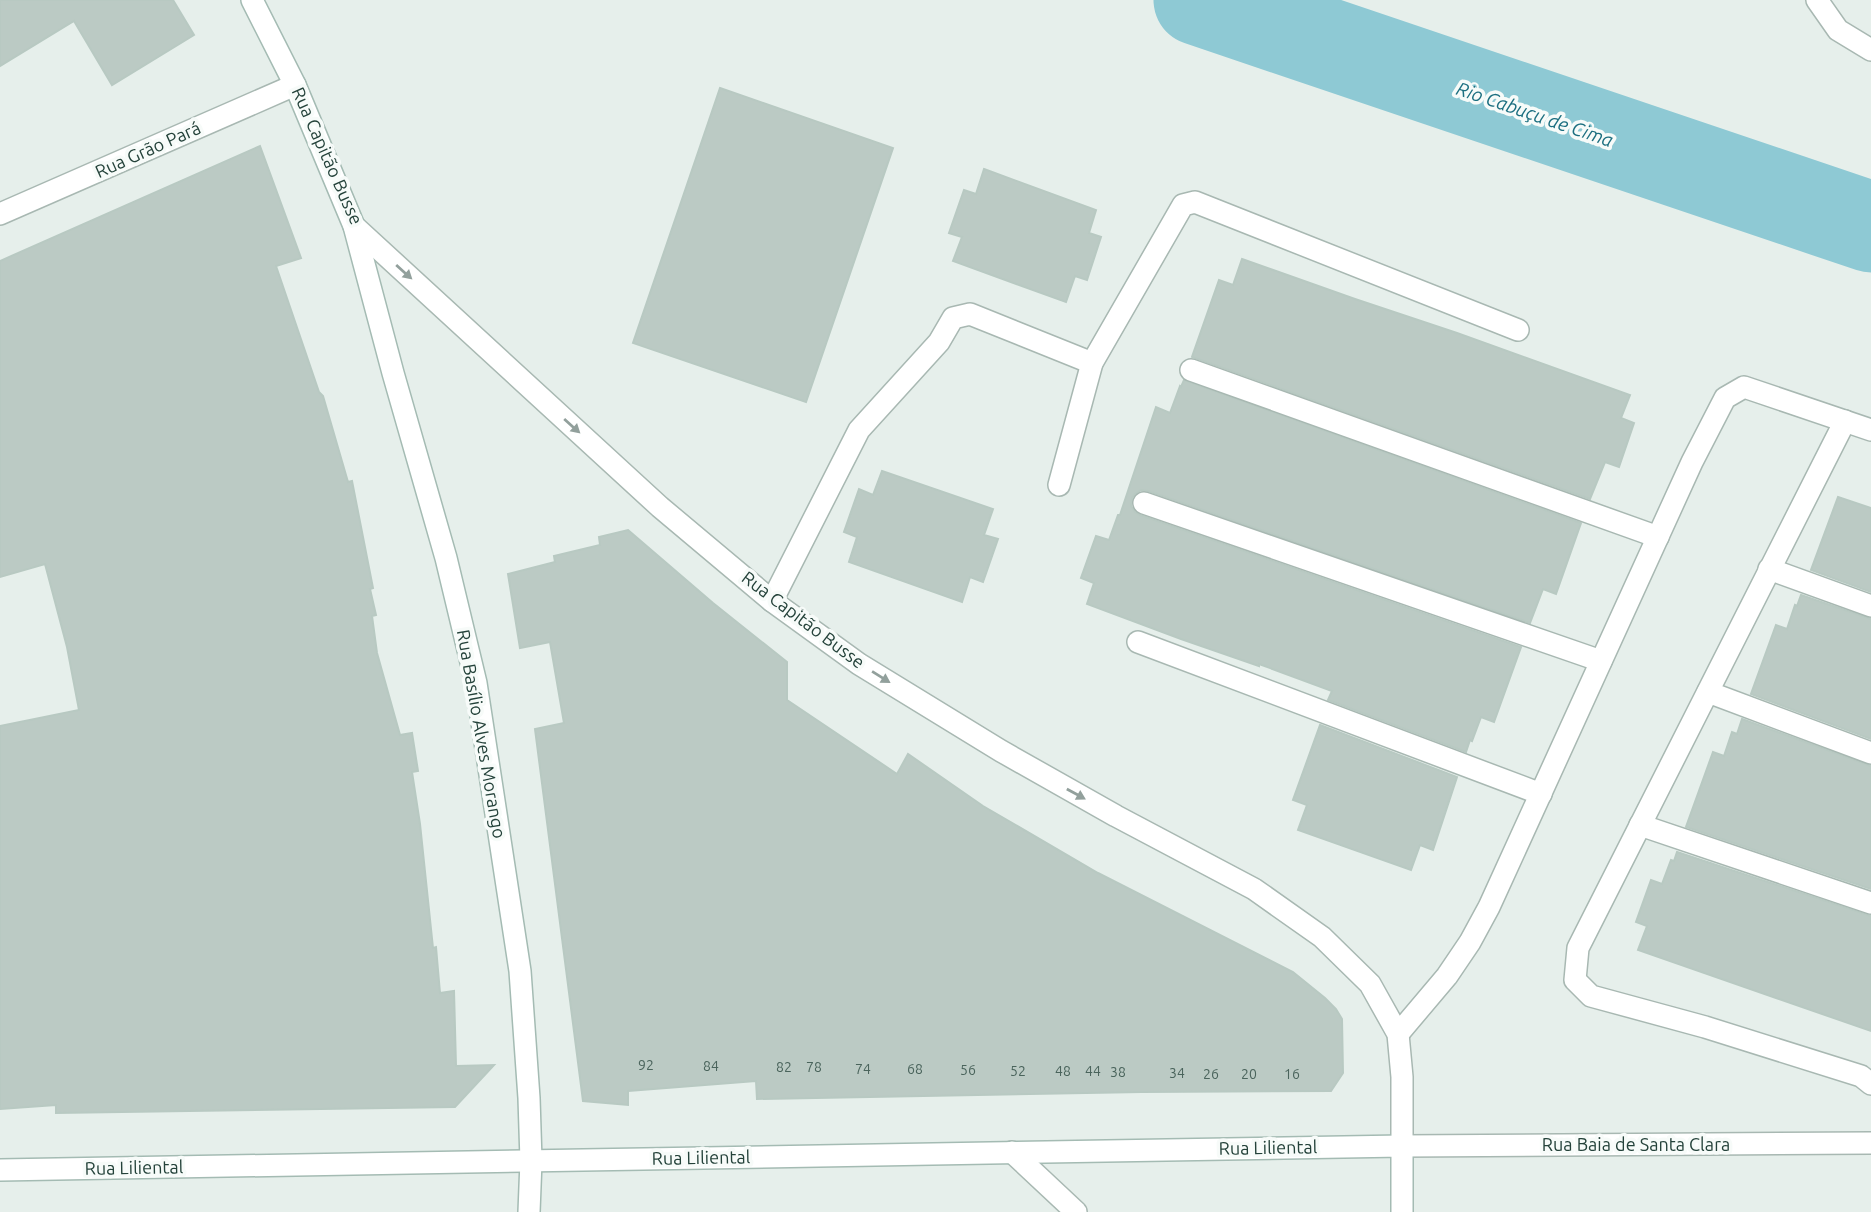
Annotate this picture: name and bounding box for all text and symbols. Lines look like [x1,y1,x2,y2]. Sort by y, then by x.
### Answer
water label: Rio Cabuçu de Cima [1454,77,1616,151]
street label: Rua Capitão Busse [289,84,367,227]
street label: Rua Grão Pará [92,117,203,181]
one-way arrow [395,264,413,280]
one-way arrow [563,417,580,433]
street label: Rua Capitão Busse [738,567,869,672]
street label: Rua Basílio Alves Morango [454,628,510,840]
one-way arrow [871,671,891,684]
one-way arrow [1067,788,1086,800]
house number: 92 [638,1057,654,1073]
house number: 84 [703,1058,719,1074]
house number: 82 [776,1059,792,1075]
house number: 78 [806,1059,822,1075]
house number: 74 [855,1061,871,1077]
house number: 68 [907,1061,923,1077]
house number: 56 [960,1062,976,1078]
house number: 52 [1010,1063,1026,1079]
house number: 48 [1055,1063,1071,1079]
house number: 44 [1085,1063,1101,1079]
house number: 38 [1110,1064,1126,1080]
house number: 34 [1169,1065,1185,1081]
house number: 26 [1203,1066,1219,1082]
house number: 20 [1241,1066,1257,1082]
house number: 16 [1284,1066,1300,1082]
street label: Rua Baia de Santa Clara [1542,1134,1730,1154]
street label: Rua Liliental [1218,1136,1318,1158]
street label: Rua Liliental [651,1146,751,1168]
street label: Rua Liliental [84,1156,184,1178]

